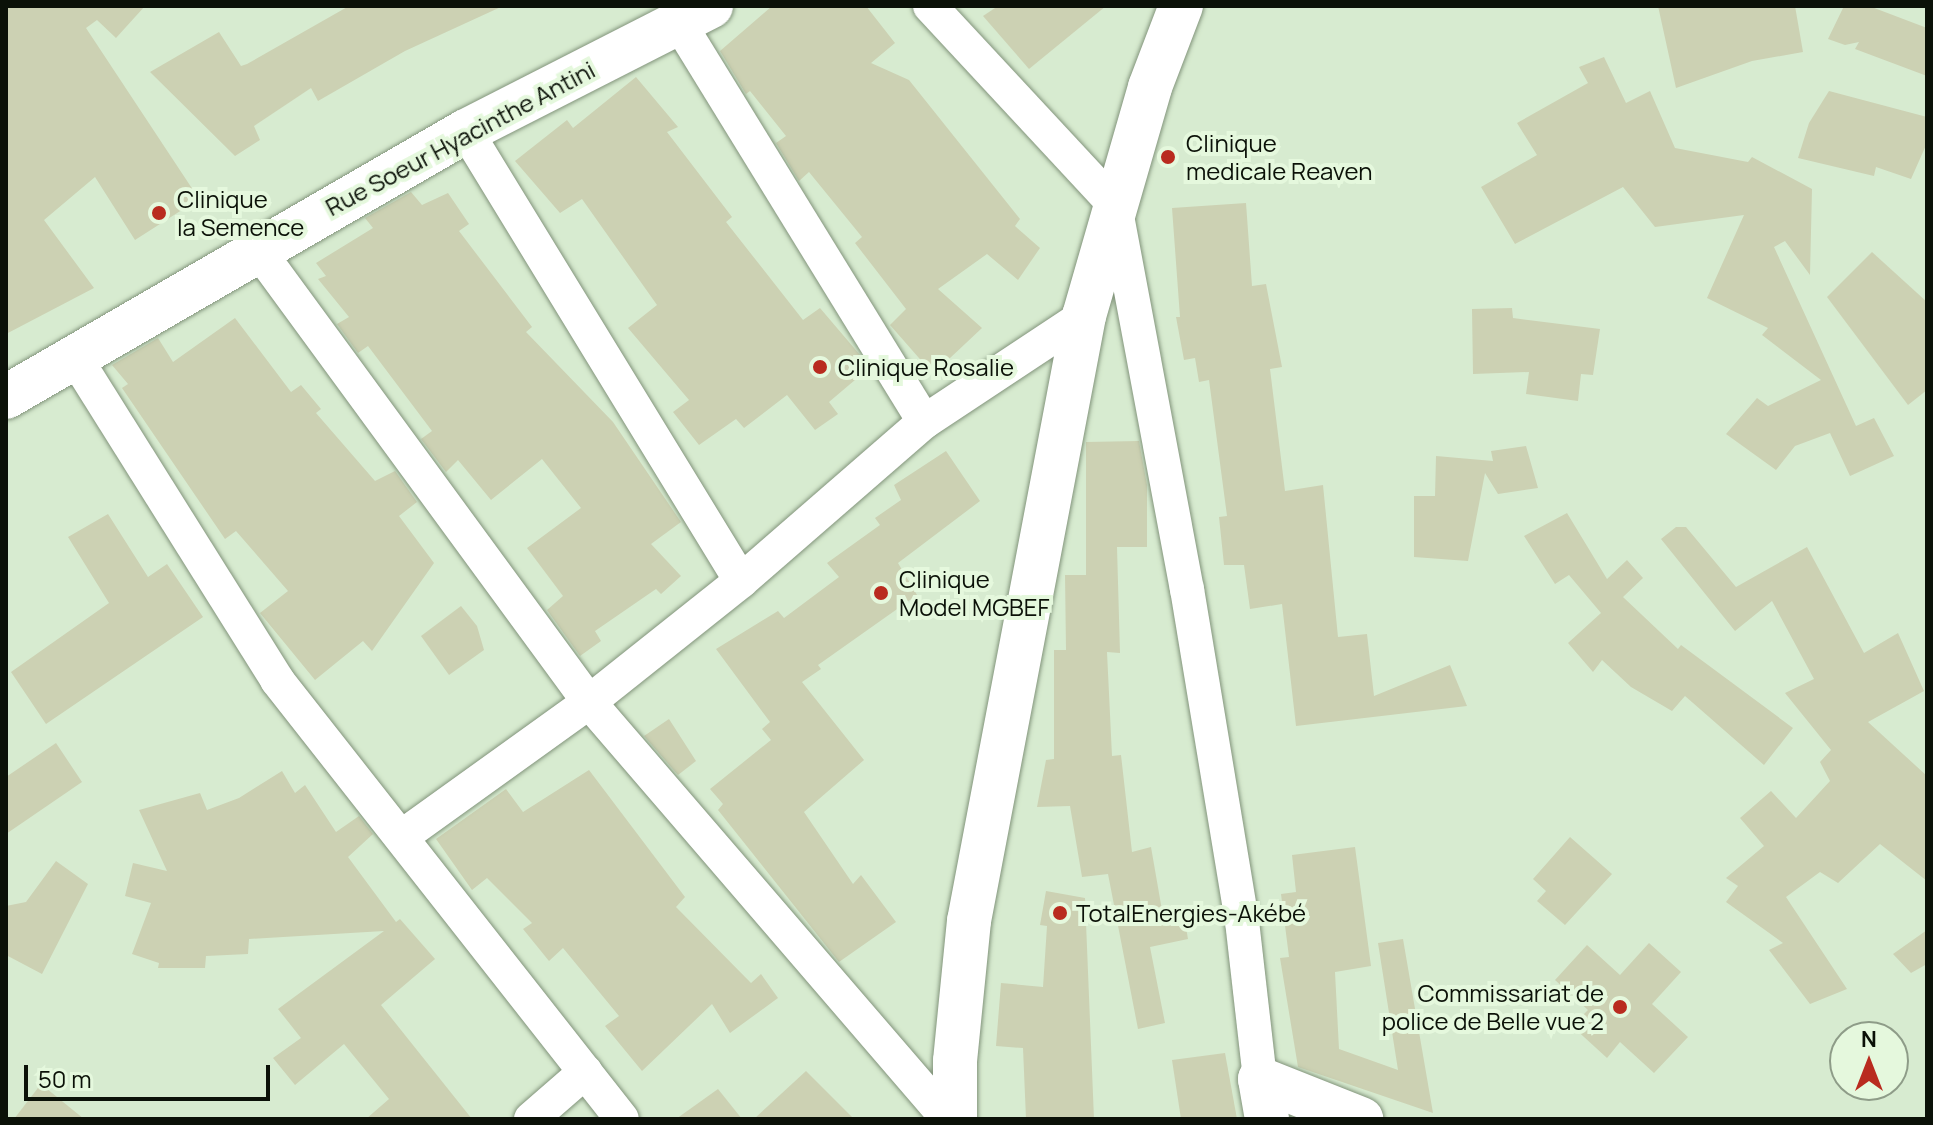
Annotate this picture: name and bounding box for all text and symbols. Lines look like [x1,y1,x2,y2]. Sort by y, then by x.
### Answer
street label: Rue Soeur Hyacinthe Antini [320,55,600,221]
place label: Clinique medicale Reaven [1186,129,1372,185]
marker: Clinique medicale Reaven [1157,146,1179,168]
place label: Clinique la Semence [177,185,304,241]
marker: Clinique la Semence [148,202,170,224]
place label: Clinique Rosalie [838,353,1014,381]
marker: Clinique Rosalie [809,356,831,378]
place label: Clinique Model MGBEF [899,565,1050,621]
marker: Clinique Model MGBEF [870,582,892,604]
place label: TotalEnergies-Akébé [1076,899,1306,927]
marker: TotalEnergies-Akébé [1051,904,1069,922]
place label: Commissariat de police de Belle vue 2 [1382,979,1604,1035]
marker: Commissariat de police de Belle vue 2 [1611,998,1629,1016]
north arrow [1829,1021,1909,1101]
text: N [1861,1024,1877,1054]
scale bar [28,1049,274,1099]
text: 50 m [38,1062,92,1095]

